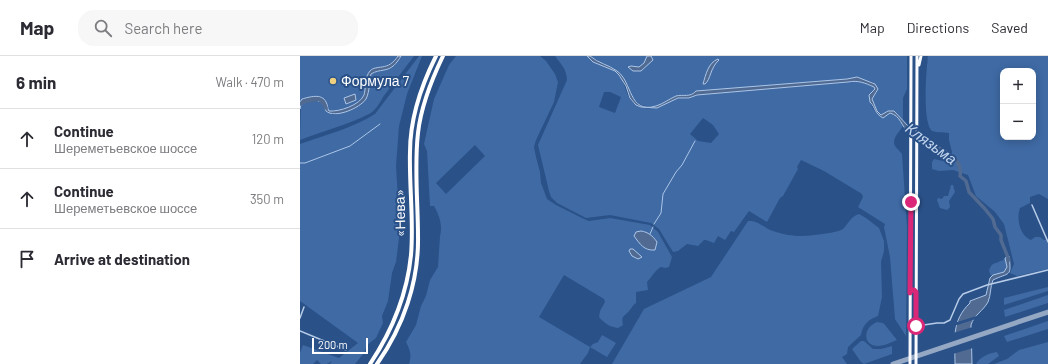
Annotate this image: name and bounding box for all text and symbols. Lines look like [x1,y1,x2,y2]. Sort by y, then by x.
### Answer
search box [78,10,358,46]
text: Map [20,16,54,39]
icon: search [92,17,114,39]
text: Search here [124,19,202,37]
text: Map [860,19,885,36]
text: Directions [907,19,969,36]
text: Saved [991,19,1028,36]
map controls [1000,68,1036,140]
button: + [1000,68,1036,104]
text: 6 min [16,72,56,92]
place label: Формула 7 [341,72,409,89]
text: Walk · 470 m [216,74,284,90]
marker: Формула 7 [328,76,338,86]
button: − [1000,104,1036,140]
water label: Клязьма [903,119,961,168]
text: Continue [54,122,114,140]
icon: ahead [16,128,38,150]
text: 120 m [252,131,284,147]
text: Шереметьевское шоссе [54,140,197,156]
text: Continue [54,182,114,200]
icon: ahead [16,188,38,210]
street label: «Нева» [391,189,408,237]
text: 350 m [250,191,284,207]
route end [902,193,920,211]
text: Шереметьевское шоссе [54,200,197,216]
icon: arrive [16,248,38,270]
text: Arrive at destination [54,250,190,268]
route start [907,317,925,335]
scale bar [312,336,368,355]
text: 200 m [318,338,348,351]

